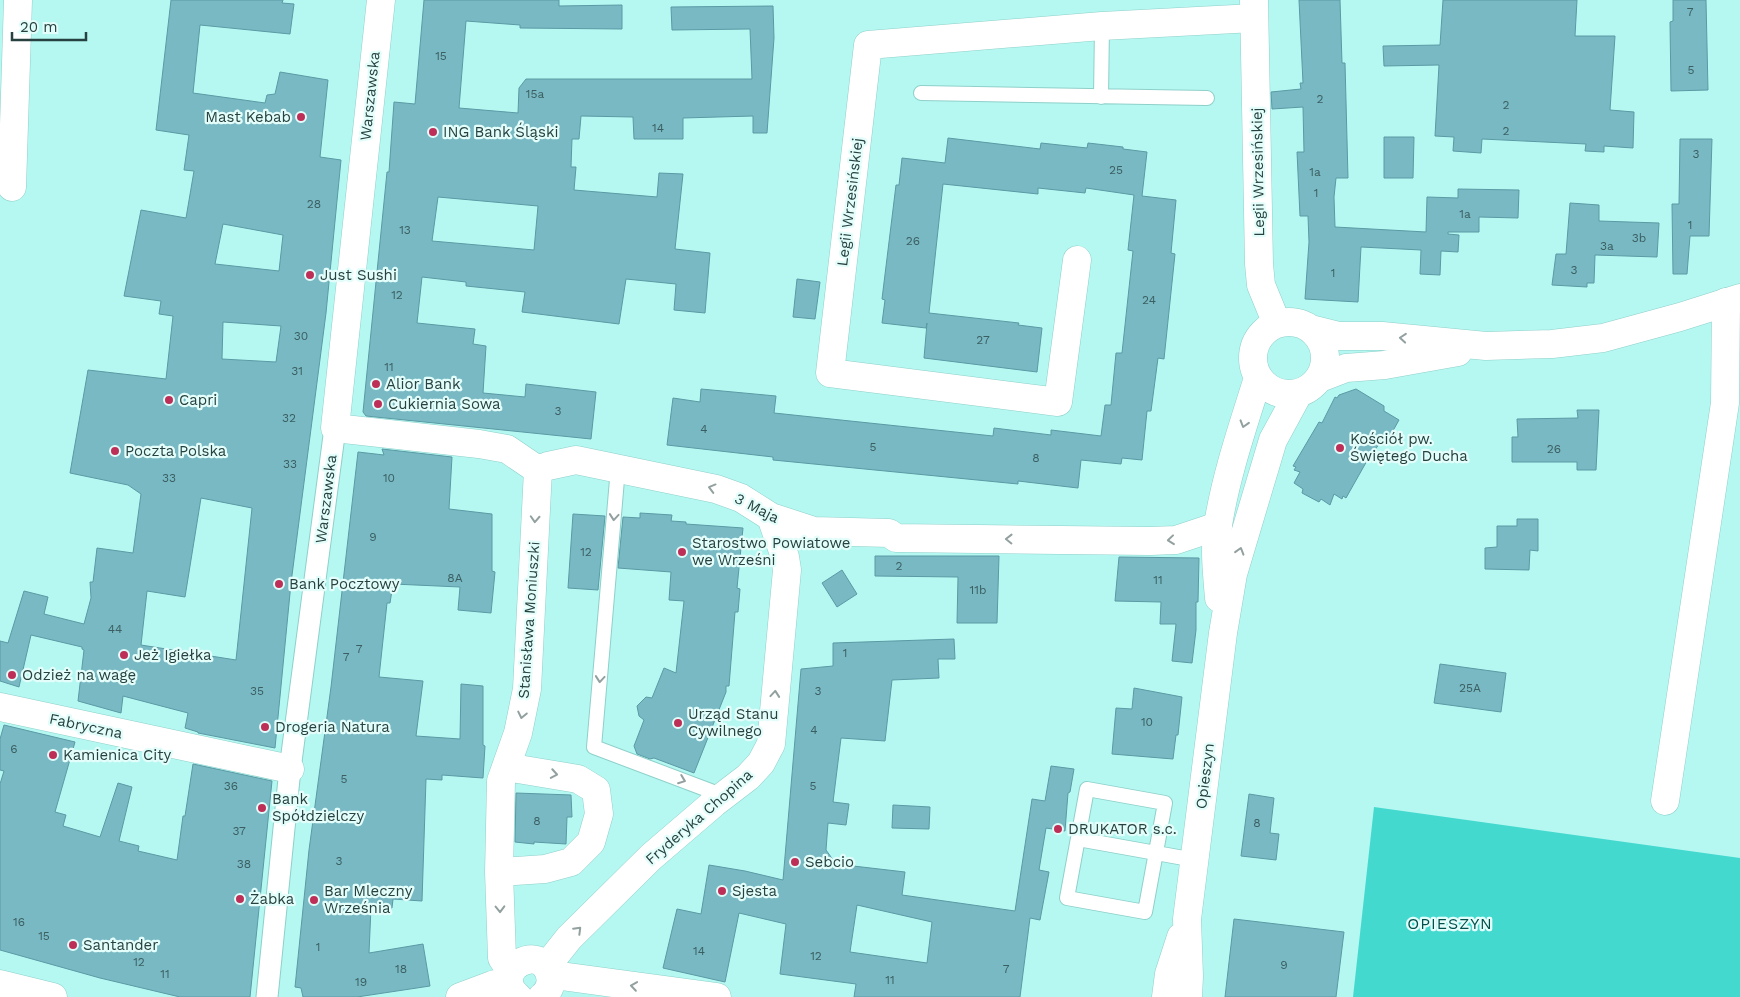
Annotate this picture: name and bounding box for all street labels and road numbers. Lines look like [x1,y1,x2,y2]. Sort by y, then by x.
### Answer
street label: Warszawska [356,50,384,141]
street label: Legii Wrzesińskiej [1248,107,1268,237]
street label: Legii Wrzesińskiej [833,137,867,267]
street label: Warszawska [312,453,340,545]
street label: 3 Maja [732,489,783,527]
street label: Stanisława Moniuszki [515,541,543,699]
street label: Fabryczna [48,709,125,743]
street label: Opieszyn [1192,742,1218,810]
street label: Fryderyka Chopina [642,765,756,868]

